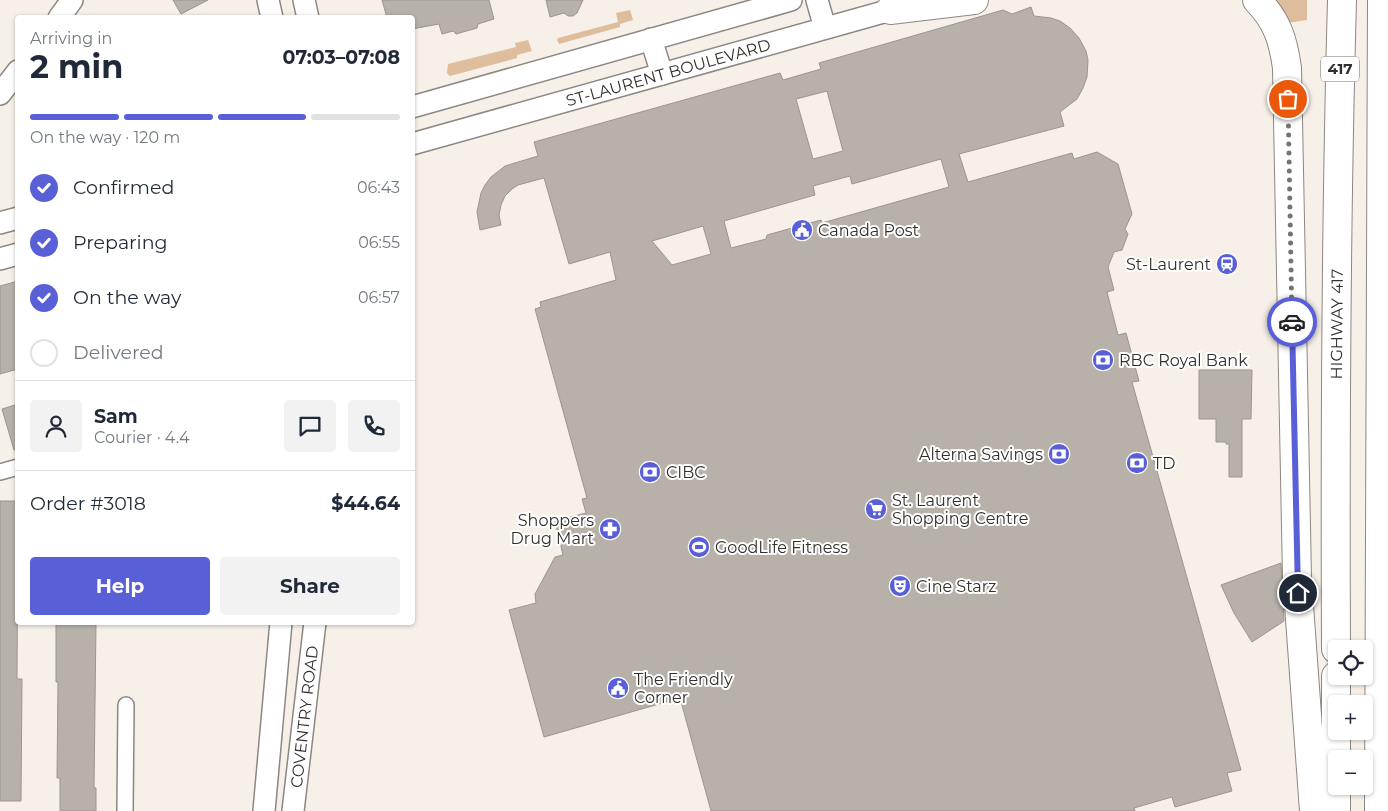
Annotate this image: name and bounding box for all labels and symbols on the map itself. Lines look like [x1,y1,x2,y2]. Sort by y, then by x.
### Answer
street label: ST-LAURENT BOULEVARD [564,35,773,110]
road number: 417 [1321,56,1359,82]
pin [1267,78,1309,120]
public building icon: Canada Post [790,218,814,242]
place label: Canada Post [818,221,920,240]
station icon: St-Laurent [1215,252,1239,276]
place label: St-Laurent [1126,255,1212,274]
street label: HIGHWAY 417 [1327,269,1347,379]
courier [1267,297,1317,347]
bank icon: RBC Royal Bank [1091,348,1115,372]
place label: RBC Royal Bank [1119,351,1248,370]
bank icon: Alterna Savings [1047,442,1071,466]
place label: Alterna Savings [919,445,1043,464]
bank icon: TD [1125,451,1149,475]
place label: TD [1153,454,1175,473]
bank icon: CIBC [638,460,662,484]
place label: CIBC [666,463,706,482]
place label: St. Laurent Shopping Centre [892,491,1029,528]
supermarket icon: St. Laurent Shopping Centre [864,497,888,521]
place label: Shoppers Drug Mart [511,511,594,548]
pharmacy icon: Shoppers Drug Mart [598,517,622,541]
sports icon: GoodLife Fitness [687,535,711,559]
place label: GoodLife Fitness [715,538,848,557]
pin [1277,572,1319,614]
theatre icon: Cine Starz [888,574,912,598]
place label: Cine Starz [916,577,996,596]
street label: COVENTRY ROAD [287,645,322,789]
place label: The Friendly Corner [634,670,733,707]
public building icon: The Friendly Corner [606,676,630,700]

